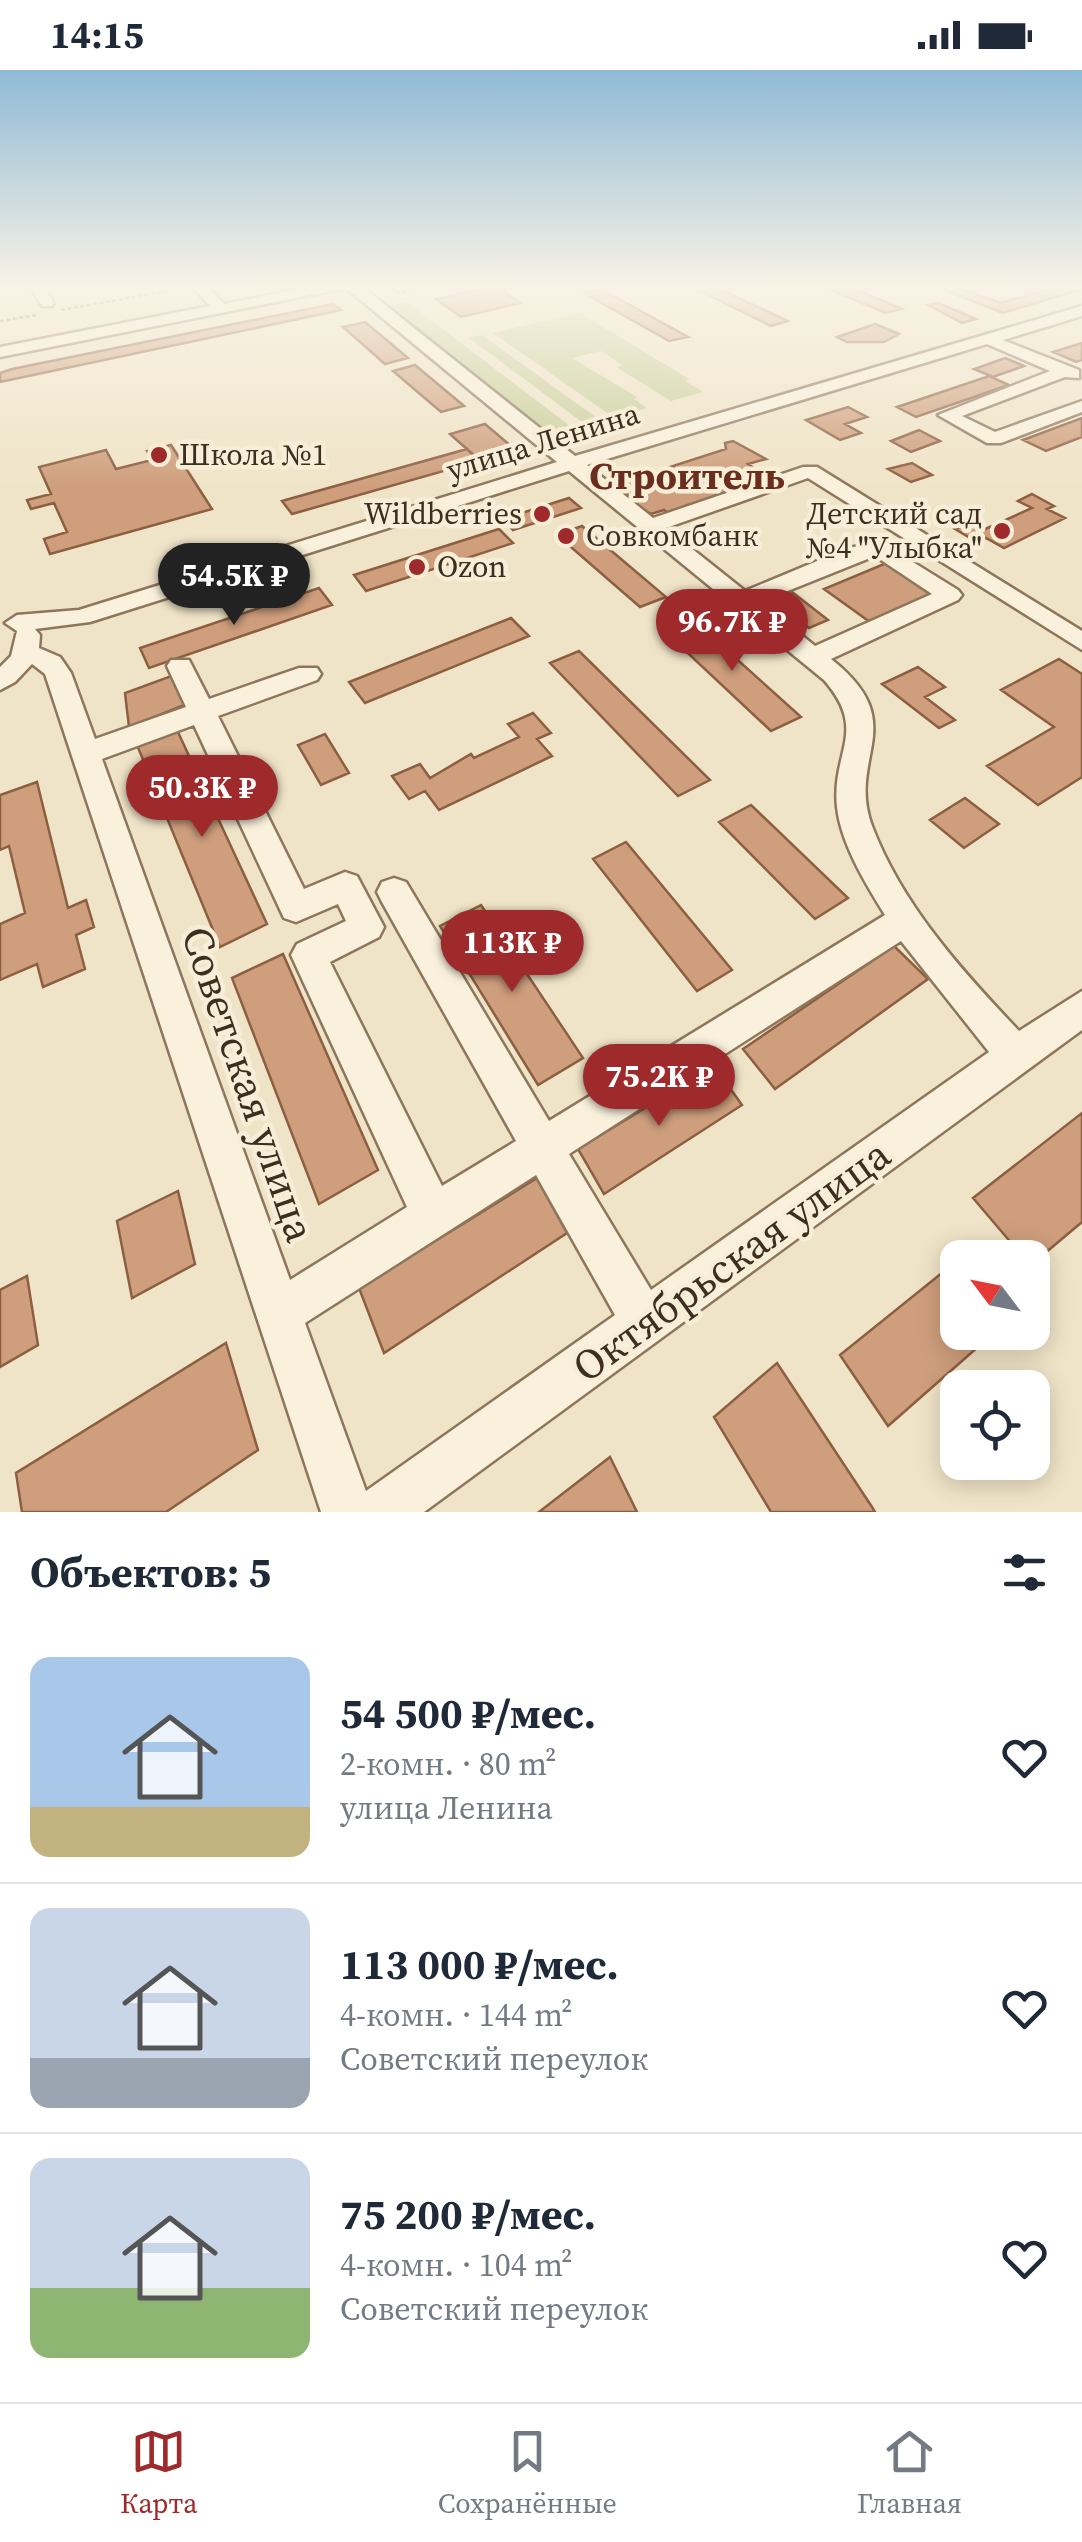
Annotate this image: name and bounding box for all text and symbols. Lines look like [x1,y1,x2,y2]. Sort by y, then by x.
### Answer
text: 14:15 [50,9,144,61]
street label: улица Ленина [441,393,645,490]
place label: Школа №1 [179,434,327,475]
marker: Школа №1 [148,444,170,466]
district label: Строитель [589,450,785,502]
place label: Wildberries [364,493,522,534]
place label: Детский сад №4 "Улыбка" [806,493,982,568]
marker: Wildberries [531,503,553,525]
place label: Совкомбанк [586,515,759,556]
marker: Детский сад №4 "Улыбка" [991,520,1013,542]
marker: Совкомбанк [555,525,577,547]
pin: 54.5K ₽ [142,543,326,628]
place label: Ozon [437,546,507,587]
text: 54.5K ₽ [180,553,288,597]
marker: Ozon [406,556,428,578]
pin: 96.7K ₽ [640,589,824,674]
text: 96.7K ₽ [678,599,786,643]
pin: 50.3K ₽ [110,755,294,840]
text: 50.3K ₽ [148,765,256,809]
pin: 113K ₽ [431,910,593,995]
street label: Советская улица [168,919,330,1250]
text: 113K ₽ [463,920,561,964]
pin: 75.2K ₽ [567,1044,751,1129]
text: 75.2K ₽ [605,1054,713,1098]
street label: Октябрьская улица [560,1125,902,1395]
north arrow [940,1240,1050,1350]
map controls [940,1240,1050,1480]
button: locate [940,1370,1050,1480]
text: Объектов: 5 [30,1543,271,1601]
icon: filters [997,1545,1052,1600]
text: 54 500 ₽/мес. [340,1684,596,1742]
icon: home [110,1697,230,1817]
icon: heart [997,1730,1052,1785]
text: 2-комн. · 80 m² [340,1742,557,1786]
text: улица Ленина [340,1786,553,1830]
text: 113 000 ₽/мес. [340,1935,619,1993]
icon: home [110,1948,230,2068]
icon: heart [997,1981,1052,2036]
text: 4-комн. · 144 m² [340,1993,573,2037]
text: Советский переулок [340,2037,648,2081]
text: 75 200 ₽/мес. [340,2185,596,2243]
icon: home [110,2198,230,2318]
icon: heart [997,2231,1052,2286]
text: 4-комн. · 104 m² [340,2243,573,2287]
text: Советский переулок [340,2287,648,2331]
tab: Карта [120,2424,197,2522]
tab: Сохранённые [438,2424,617,2522]
tab: Главная [857,2424,962,2522]

